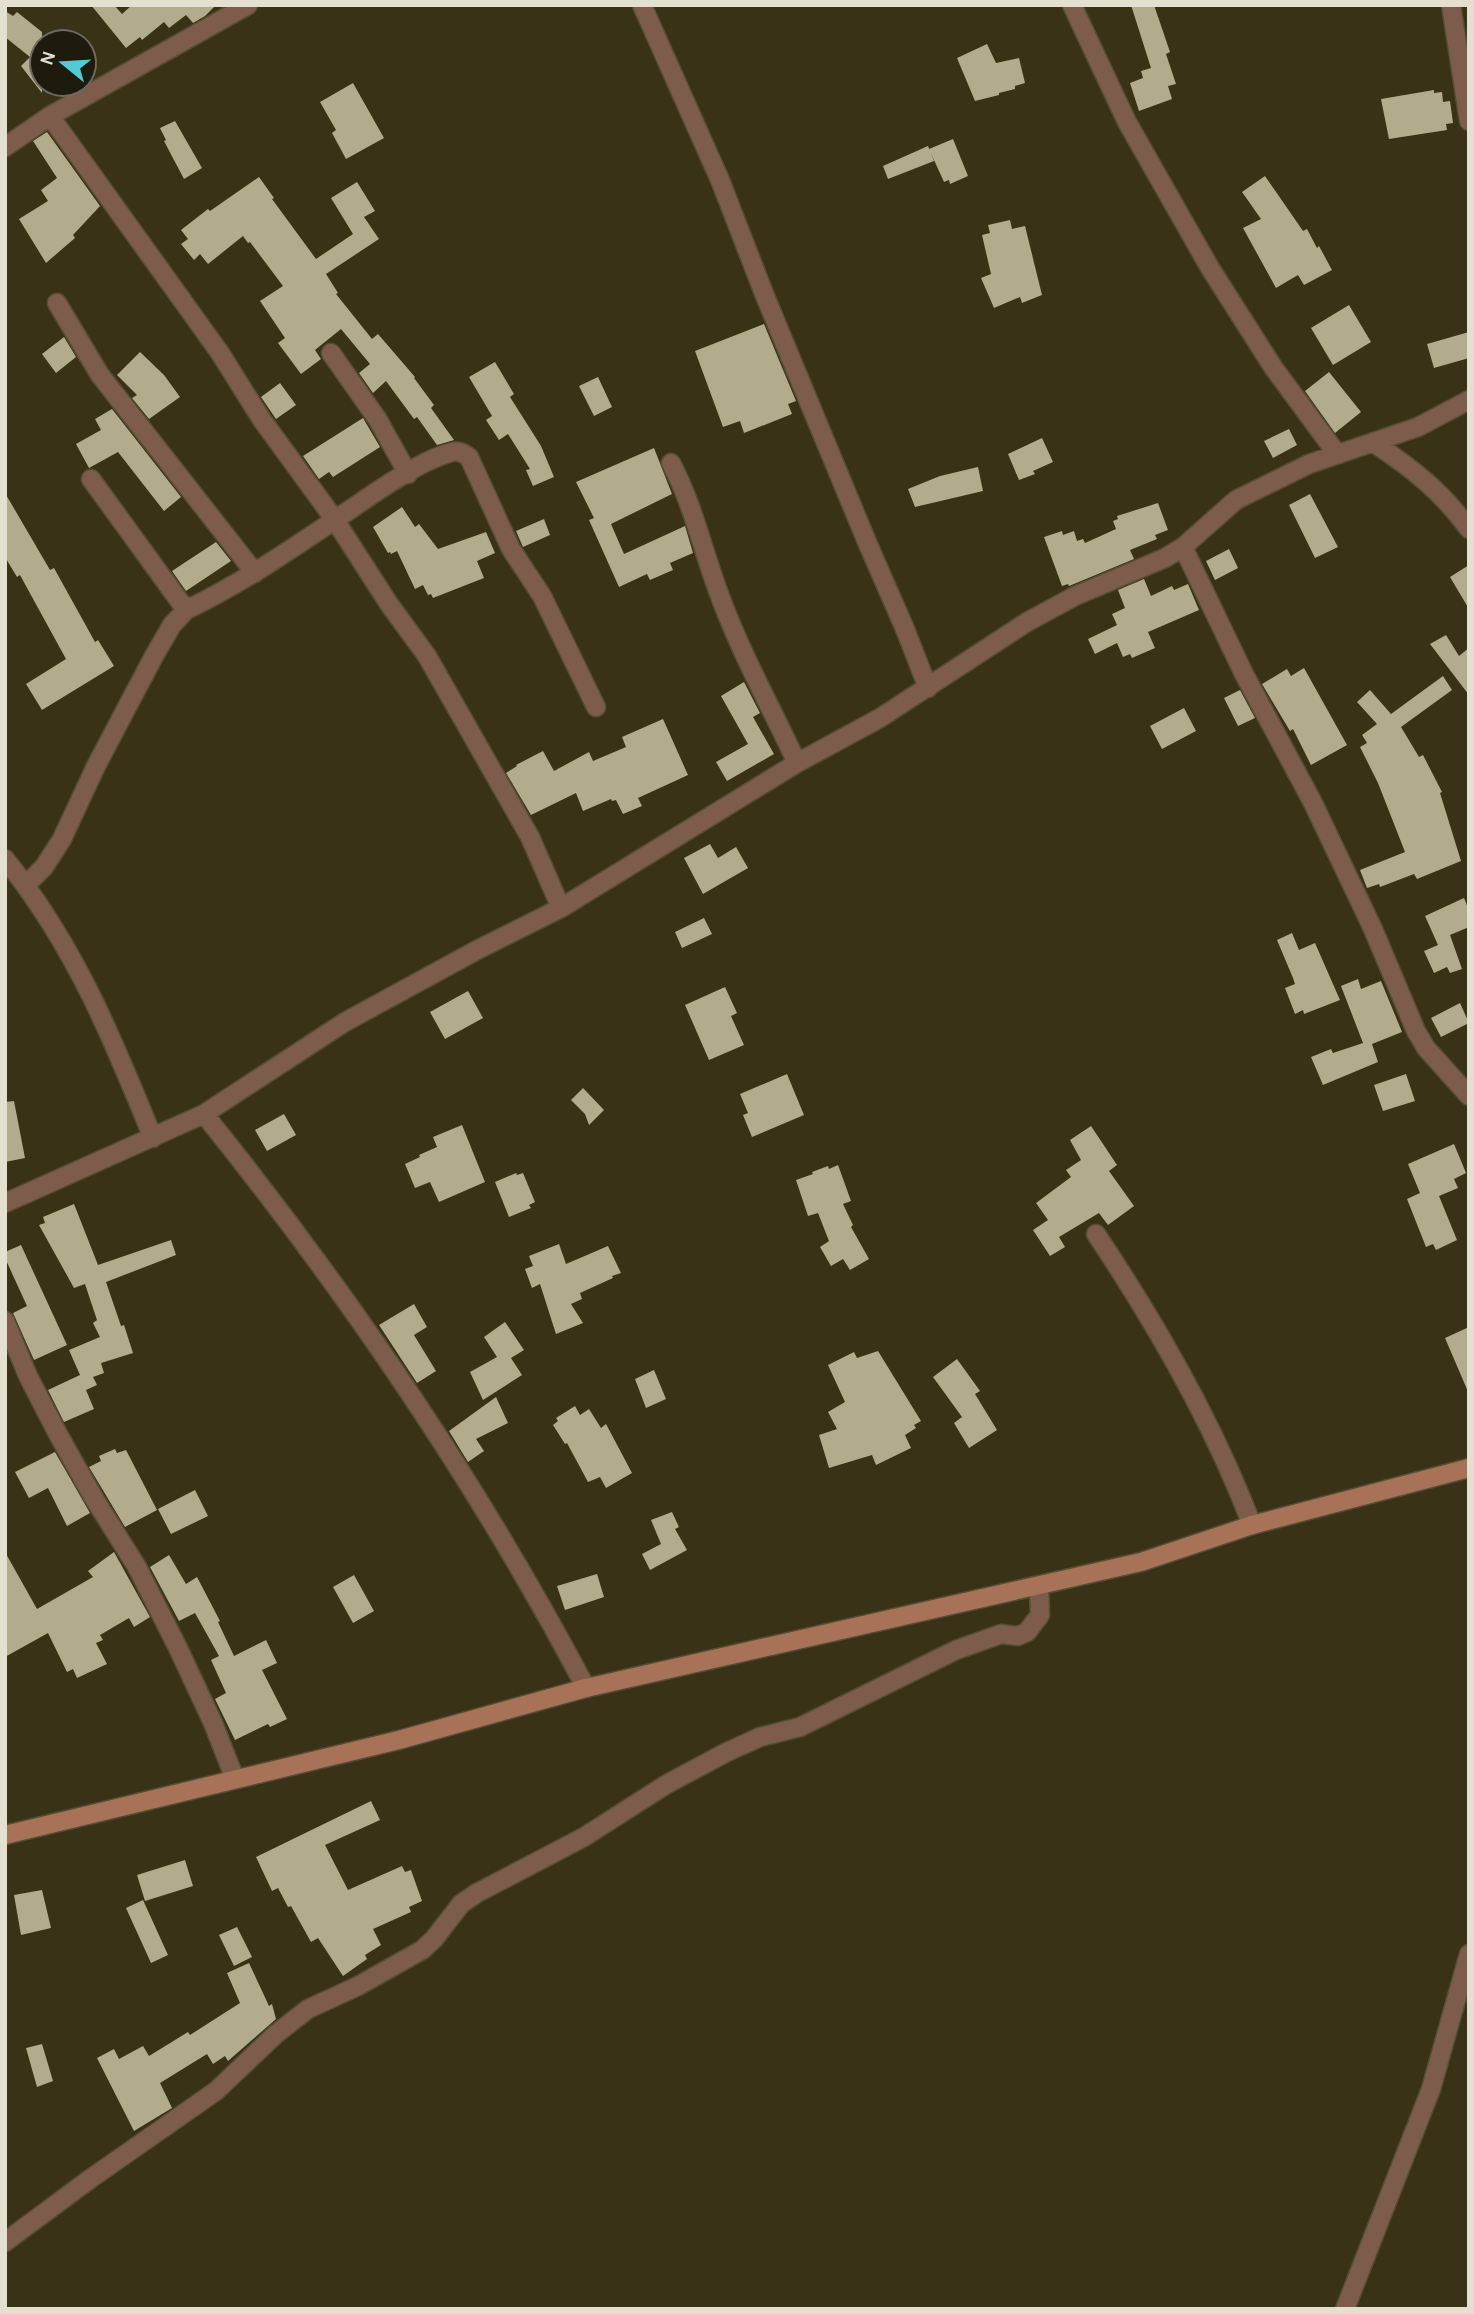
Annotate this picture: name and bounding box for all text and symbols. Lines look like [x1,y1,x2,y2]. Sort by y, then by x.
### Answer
north arrow [28,28,98,98]
text: N [35,48,60,68]

